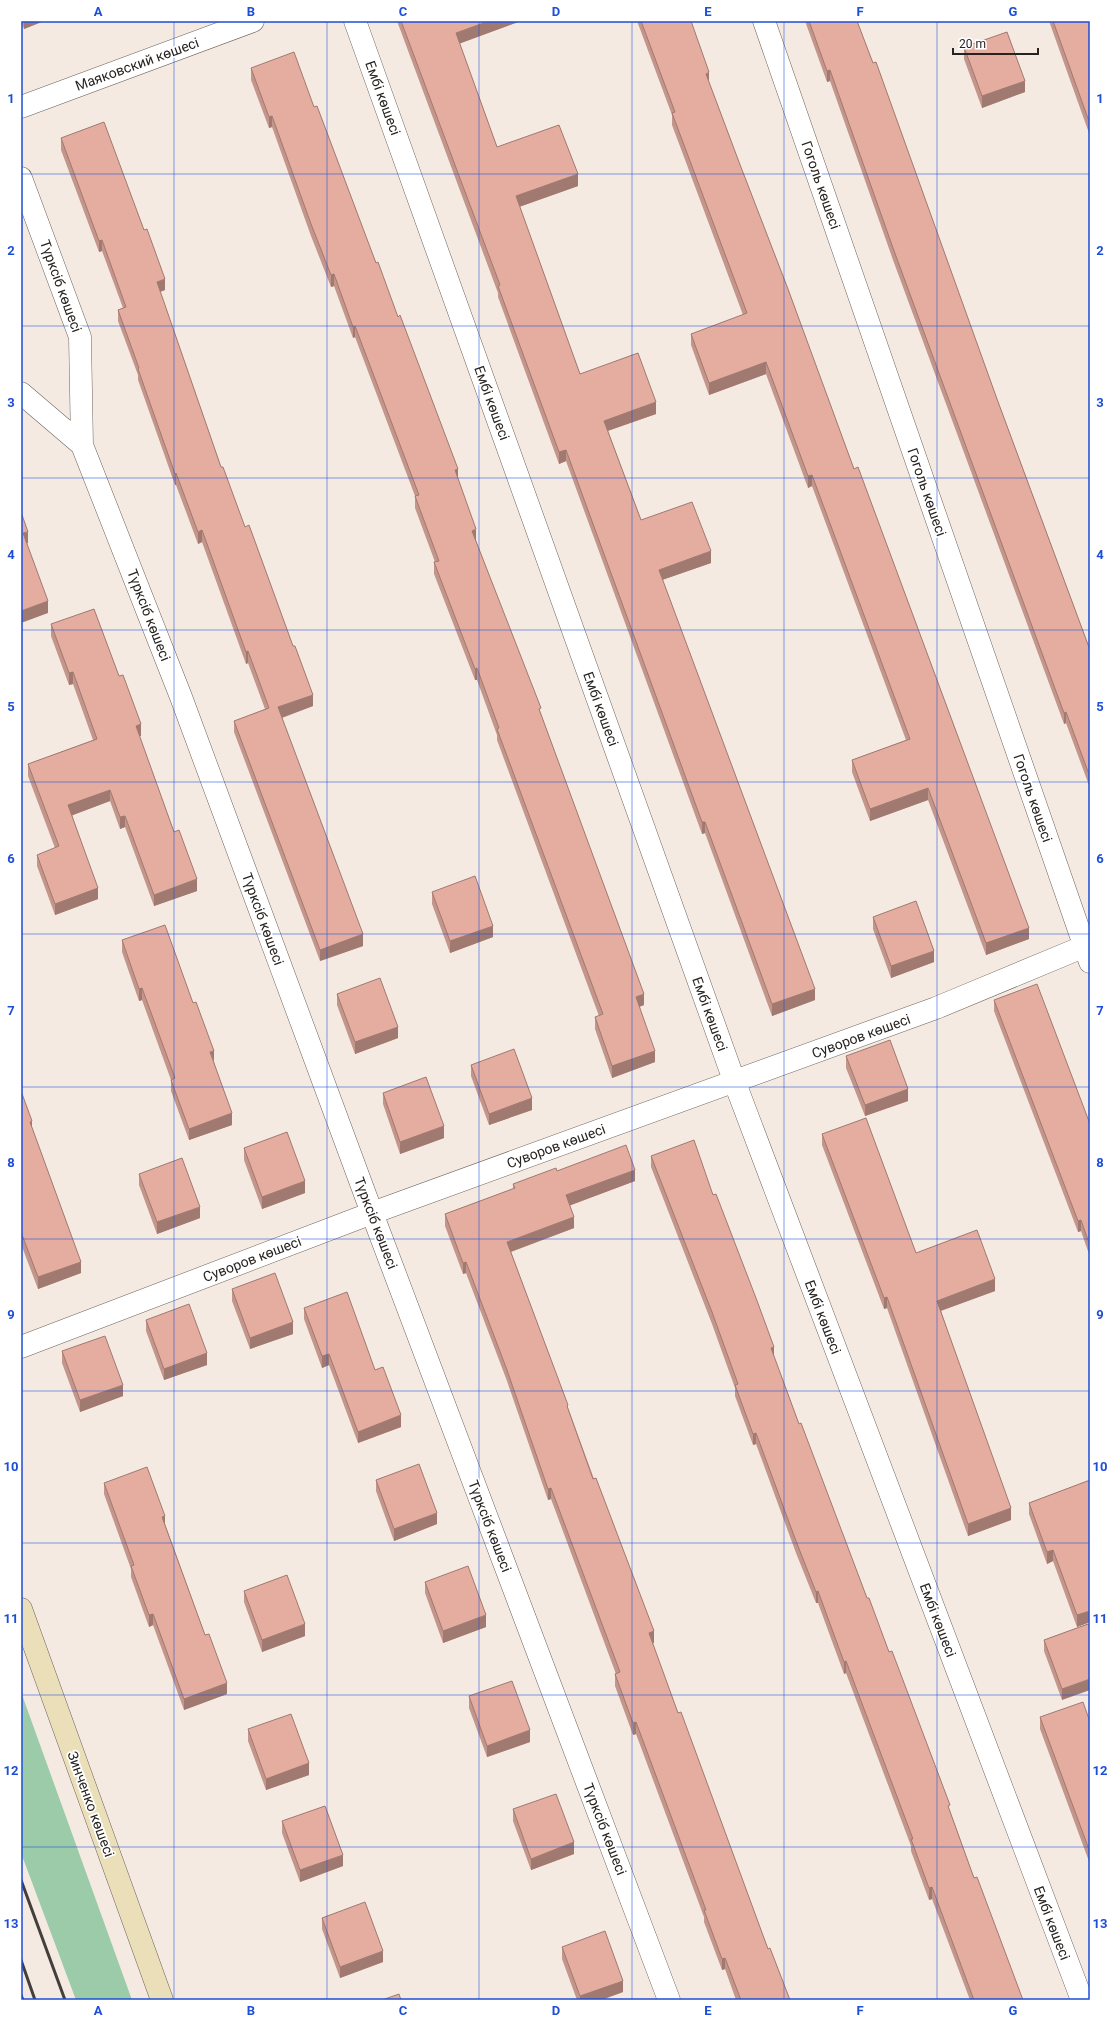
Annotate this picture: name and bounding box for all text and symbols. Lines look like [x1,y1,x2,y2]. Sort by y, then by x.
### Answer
text: A [94,4,103,19]
text: B [247,4,255,19]
text: C [399,4,408,19]
text: D [552,4,560,19]
text: E [704,4,712,19]
text: F [856,4,864,19]
text: G [1009,4,1018,19]
scale bar [953,30,1038,56]
street label: Маяковский көшесі [73,34,201,94]
text: 20 m [959,37,986,51]
street label: Ембі көшесі [362,59,404,137]
text: 1 [7,91,15,106]
text: 1 [1096,91,1104,106]
street label: Гоголь көшесі [798,139,844,231]
street label: Түрксіб көшесі [37,238,85,334]
text: 2 [7,243,15,258]
text: 2 [1096,243,1104,258]
street label: Ембі көшесі [471,364,513,442]
text: 3 [7,395,15,410]
text: 3 [1096,395,1104,410]
street label: Гоголь көшесі [904,446,950,538]
text: 4 [7,547,15,562]
text: 4 [1096,547,1104,562]
street label: Түрксіб көшесі [124,567,174,663]
street label: Ембі көшесі [580,670,622,748]
text: 5 [7,699,15,714]
text: 5 [1096,699,1104,714]
street label: Гоголь көшесі [1010,752,1056,844]
text: 6 [7,851,15,866]
text: 6 [1096,851,1104,866]
street label: Түрксіб көшесі [239,871,287,967]
street label: Ембі көшесі [689,975,731,1053]
text: 7 [7,1003,15,1018]
text: 7 [1096,1003,1104,1018]
street label: Суворов көшесі [809,1011,913,1061]
street label: Суворов көшесі [504,1121,608,1171]
text: 8 [7,1155,15,1170]
text: 8 [1096,1155,1104,1170]
street label: Түрксіб көшесі [351,1175,401,1271]
street label: Суворов көшесі [201,1233,303,1285]
street label: Ембі көшесі [802,1278,844,1356]
text: 9 [7,1307,15,1322]
text: 9 [1096,1307,1104,1322]
text: 10 [4,1459,18,1474]
text: 10 [1093,1459,1107,1474]
street label: Түрксіб көшесі [465,1478,515,1574]
street label: Ембі көшесі [917,1581,959,1659]
text: 11 [4,1611,18,1626]
text: 11 [1093,1611,1107,1626]
street label: Зинченко көшесі [64,1749,118,1859]
text: 12 [4,1763,18,1778]
text: 12 [1093,1763,1107,1778]
street label: Түрксіб көшесі [580,1781,630,1877]
street label: Ембі көшесі [1031,1884,1073,1962]
text: 13 [4,1916,18,1931]
text: 13 [1093,1916,1107,1931]
text: A [94,2003,103,2018]
text: B [247,2003,255,2018]
text: C [399,2003,408,2018]
text: D [552,2003,560,2018]
text: E [704,2003,712,2018]
text: F [856,2003,864,2018]
text: G [1009,2003,1018,2018]

